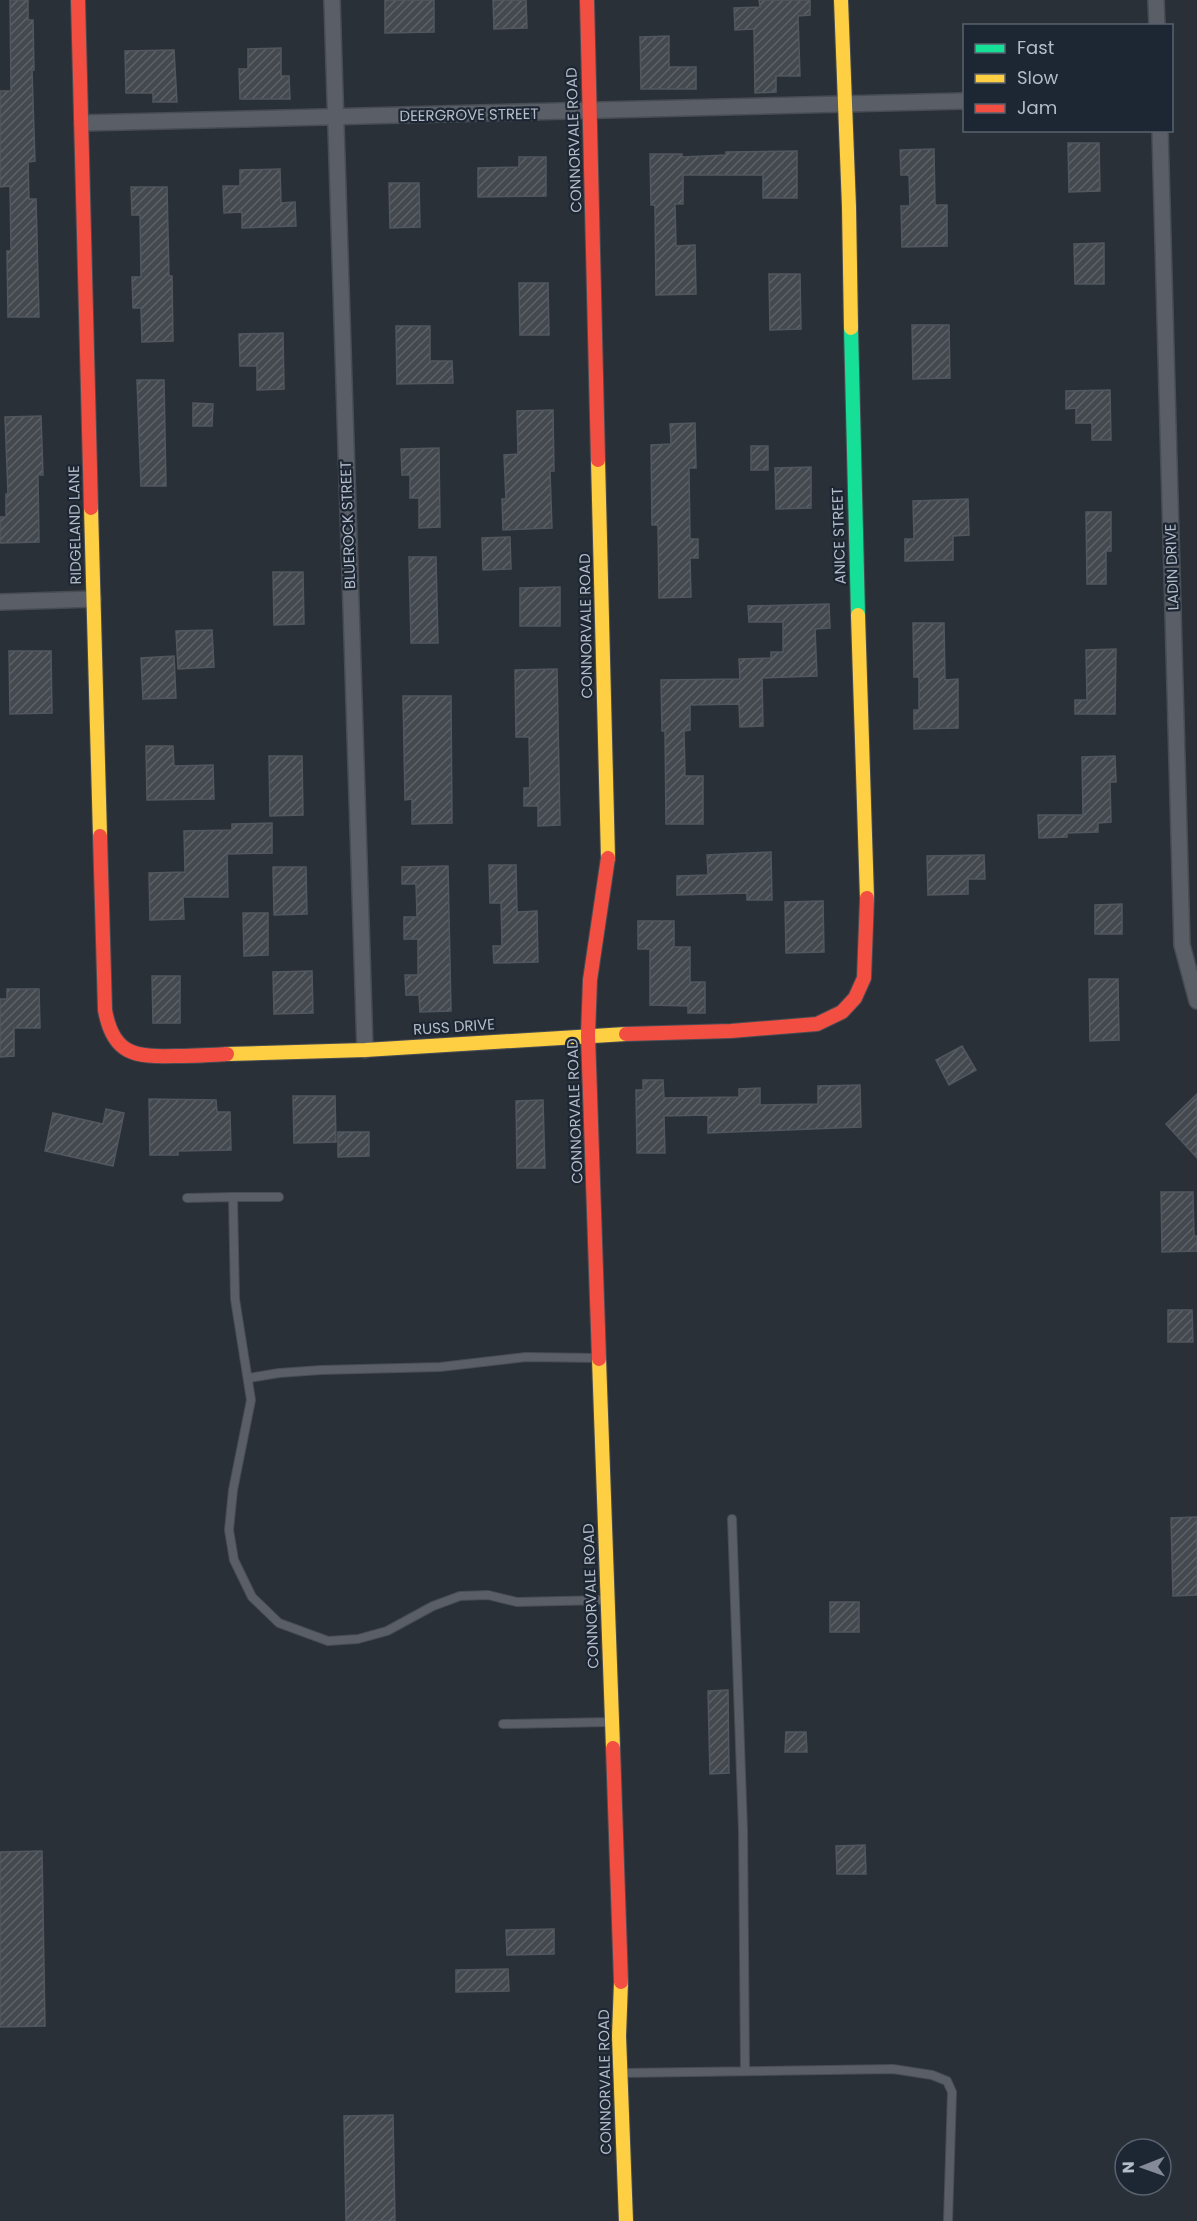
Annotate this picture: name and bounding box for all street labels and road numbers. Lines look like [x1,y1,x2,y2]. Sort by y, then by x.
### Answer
street label: CONNORVALE ROAD [560,67,587,213]
street label: DEERGROVE STREET [399,103,539,126]
street label: BLUEROCK STREET [335,460,360,590]
street label: RIDGELAND LANE [63,465,86,585]
street label: ANICE STREET [826,487,851,585]
street label: LADIN DRIVE [1159,523,1184,611]
street label: CONNORVALE ROAD [574,553,597,699]
street label: RUSS DRIVE [412,1013,496,1040]
street label: CONNORVALE ROAD [561,1038,588,1184]
street label: CONNORVALE ROAD [577,1523,604,1669]
street label: CONNORVALE ROAD [593,2009,616,2155]

